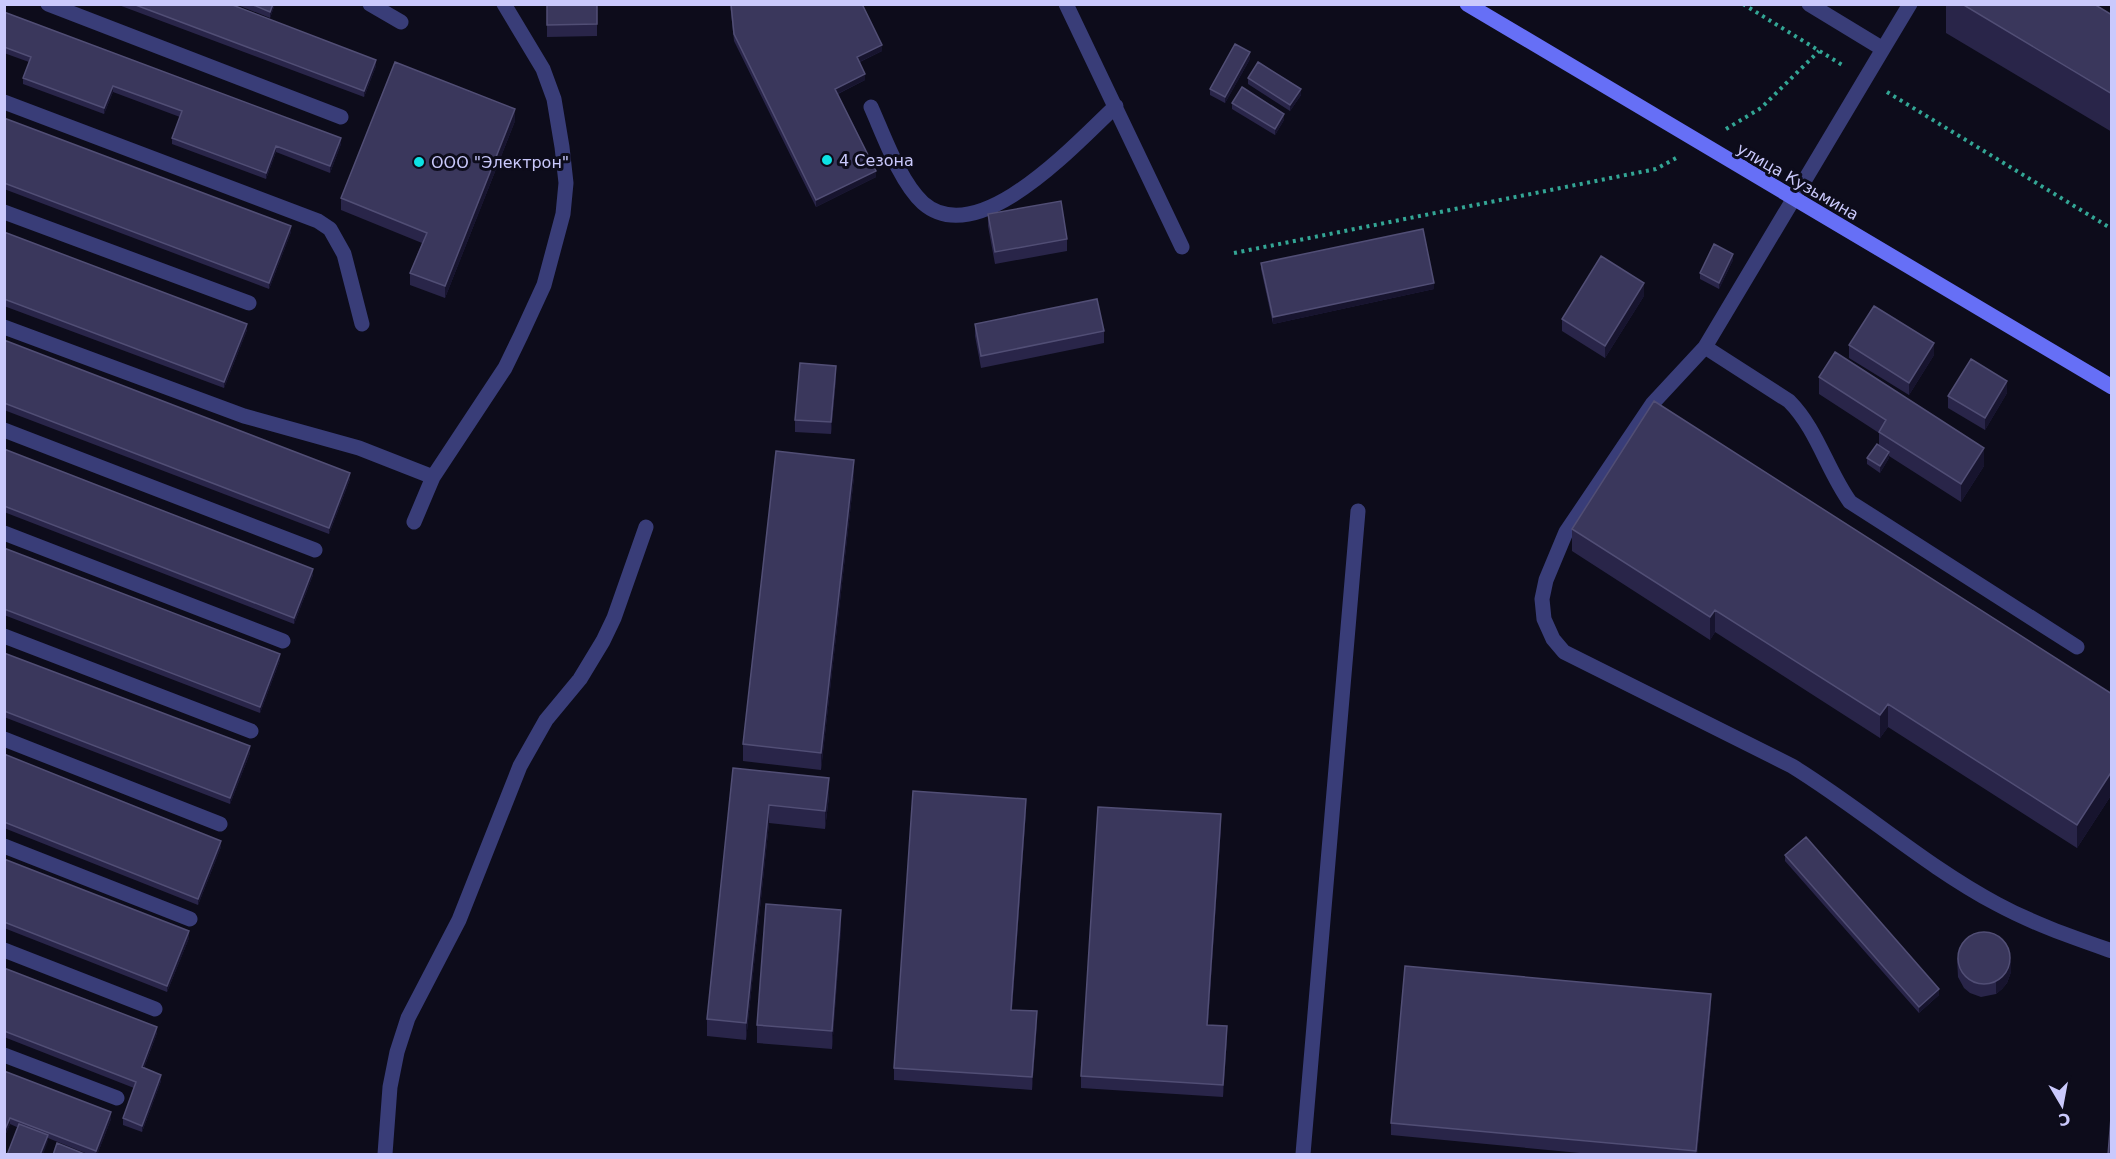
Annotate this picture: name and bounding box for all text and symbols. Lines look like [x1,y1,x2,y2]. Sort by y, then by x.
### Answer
street label: улица Кузьмина [1734,139,1862,224]
place label: 4 Сезона [839,151,914,170]
place label: ООО "Электрон" [431,153,569,172]
marker: 4 Сезона [820,153,834,167]
marker: ООО "Электрон" [412,155,426,169]
north arrow [2032,1075,2092,1135]
text: С [2057,1109,2072,1130]

